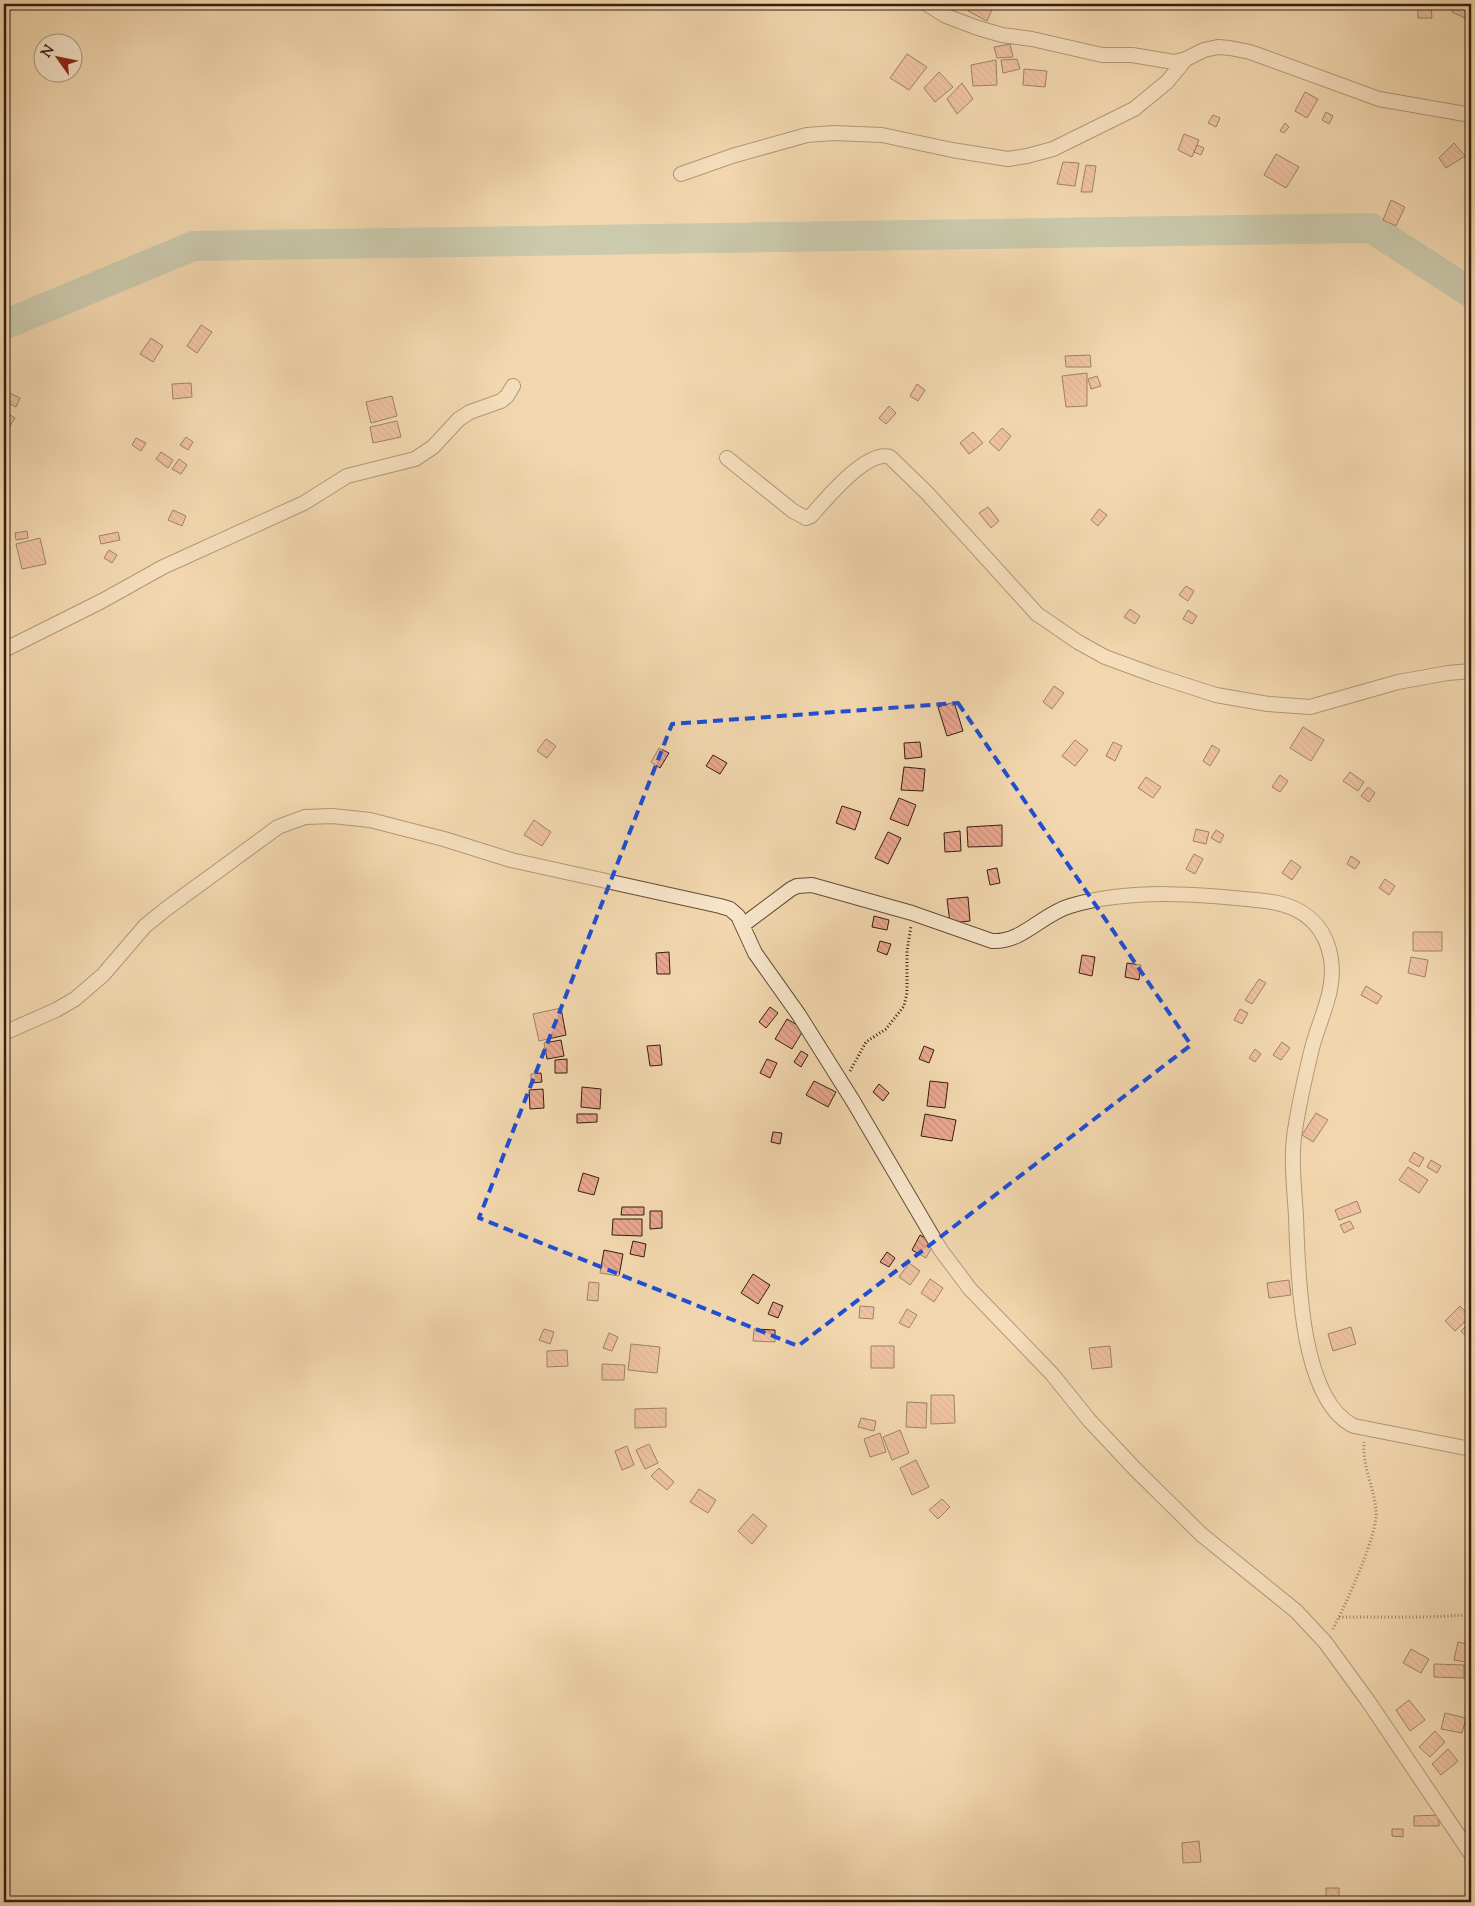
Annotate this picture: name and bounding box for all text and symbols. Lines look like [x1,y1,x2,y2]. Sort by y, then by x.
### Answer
north arrow [32,32,82,82]
text: N [37,42,60,62]

